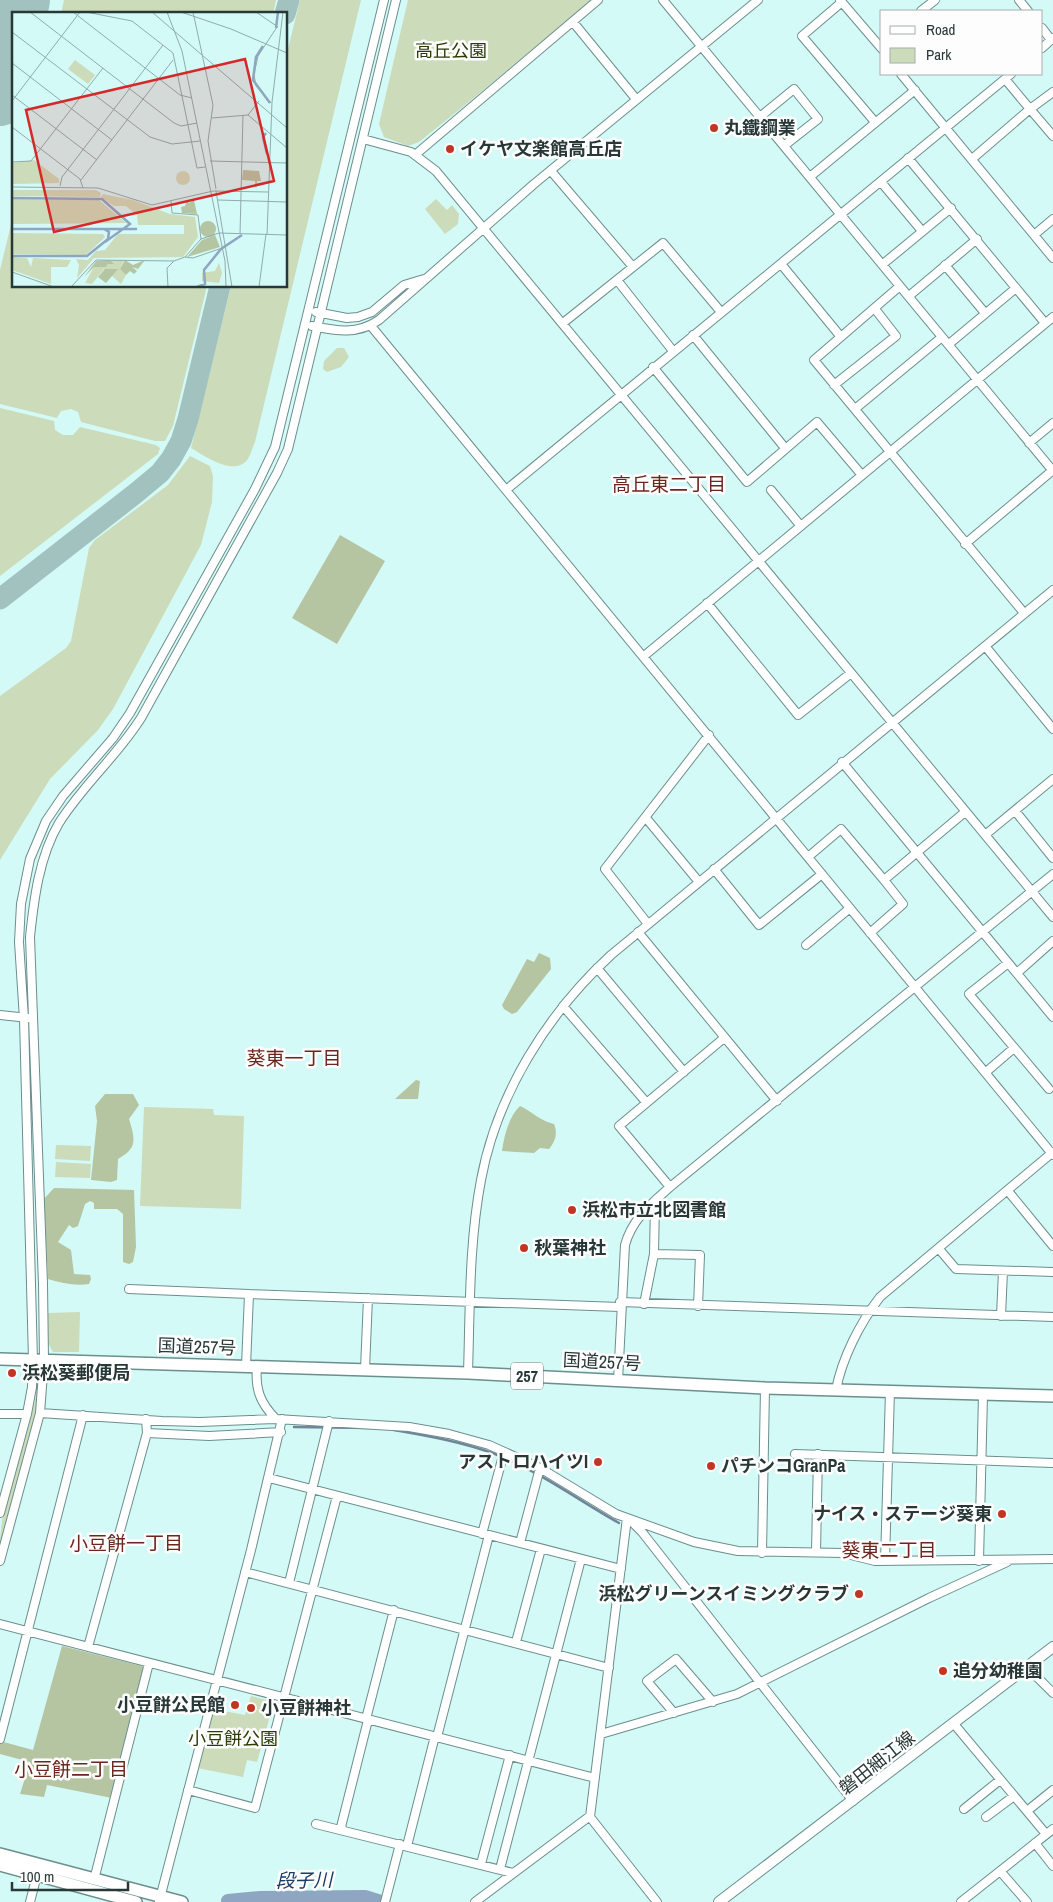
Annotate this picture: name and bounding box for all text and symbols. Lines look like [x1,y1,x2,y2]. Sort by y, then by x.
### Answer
legend [880,10,1043,75]
inset map [12,12,288,288]
text: Road [926,19,955,40]
park label: 高丘公園 [415,38,487,63]
text: Park [926,44,952,65]
place label: 丸鐵鋼業 [724,115,796,140]
marker: 丸鐵鋼業 [708,122,720,134]
place label: イケヤ文楽館高丘店 [460,136,622,161]
marker: イケヤ文楽館高丘店 [444,143,456,155]
district label: 高丘東二丁目 [612,471,726,497]
district label: 葵東一丁目 [246,1045,342,1071]
place label: 浜松市立北図書館 [582,1197,726,1222]
marker: 浜松市立北図書館 [566,1204,578,1216]
place label: 秋葉神社 [534,1235,606,1260]
marker: 秋葉神社 [518,1242,530,1254]
street label: 国道257号 [157,1333,237,1360]
street label: 国道257号 [562,1347,642,1376]
place label: 浜松葵郵便局 [22,1360,130,1385]
road number: 257 [511,1362,543,1390]
marker: 浜松葵郵便局 [6,1367,18,1379]
place label: アストロハイツI [458,1449,588,1474]
place label: パチンコGranPa [721,1453,846,1478]
marker: アストロハイツI [592,1456,604,1468]
marker: パチンコGranPa [705,1460,717,1472]
place label: ナイス・ステージ葵東 [813,1501,992,1526]
marker: ナイス・ステージ葵東 [996,1508,1008,1520]
district label: 小豆餅一丁目 [69,1530,183,1556]
district label: 葵東二丁目 [841,1537,937,1563]
place label: 浜松グリーンスイミングクラブ [599,1581,849,1606]
marker: 浜松グリーンスイミングクラブ [853,1588,865,1600]
place label: 追分幼稚園 [953,1658,1043,1683]
marker: 追分幼稚園 [937,1665,949,1677]
place label: 小豆餅公民館 [117,1692,225,1717]
place label: 小豆餅神社 [261,1695,351,1720]
marker: 小豆餅公民館 [229,1699,241,1711]
marker: 小豆餅神社 [245,1702,257,1714]
street label: 磐田細江線 [834,1725,920,1800]
park label: 小豆餅公園 [188,1726,278,1751]
district label: 小豆餅二丁目 [14,1756,128,1782]
scale bar [12,1860,129,1892]
text: 100 m [20,1866,54,1887]
water label: 段子川 [275,1866,335,1893]

